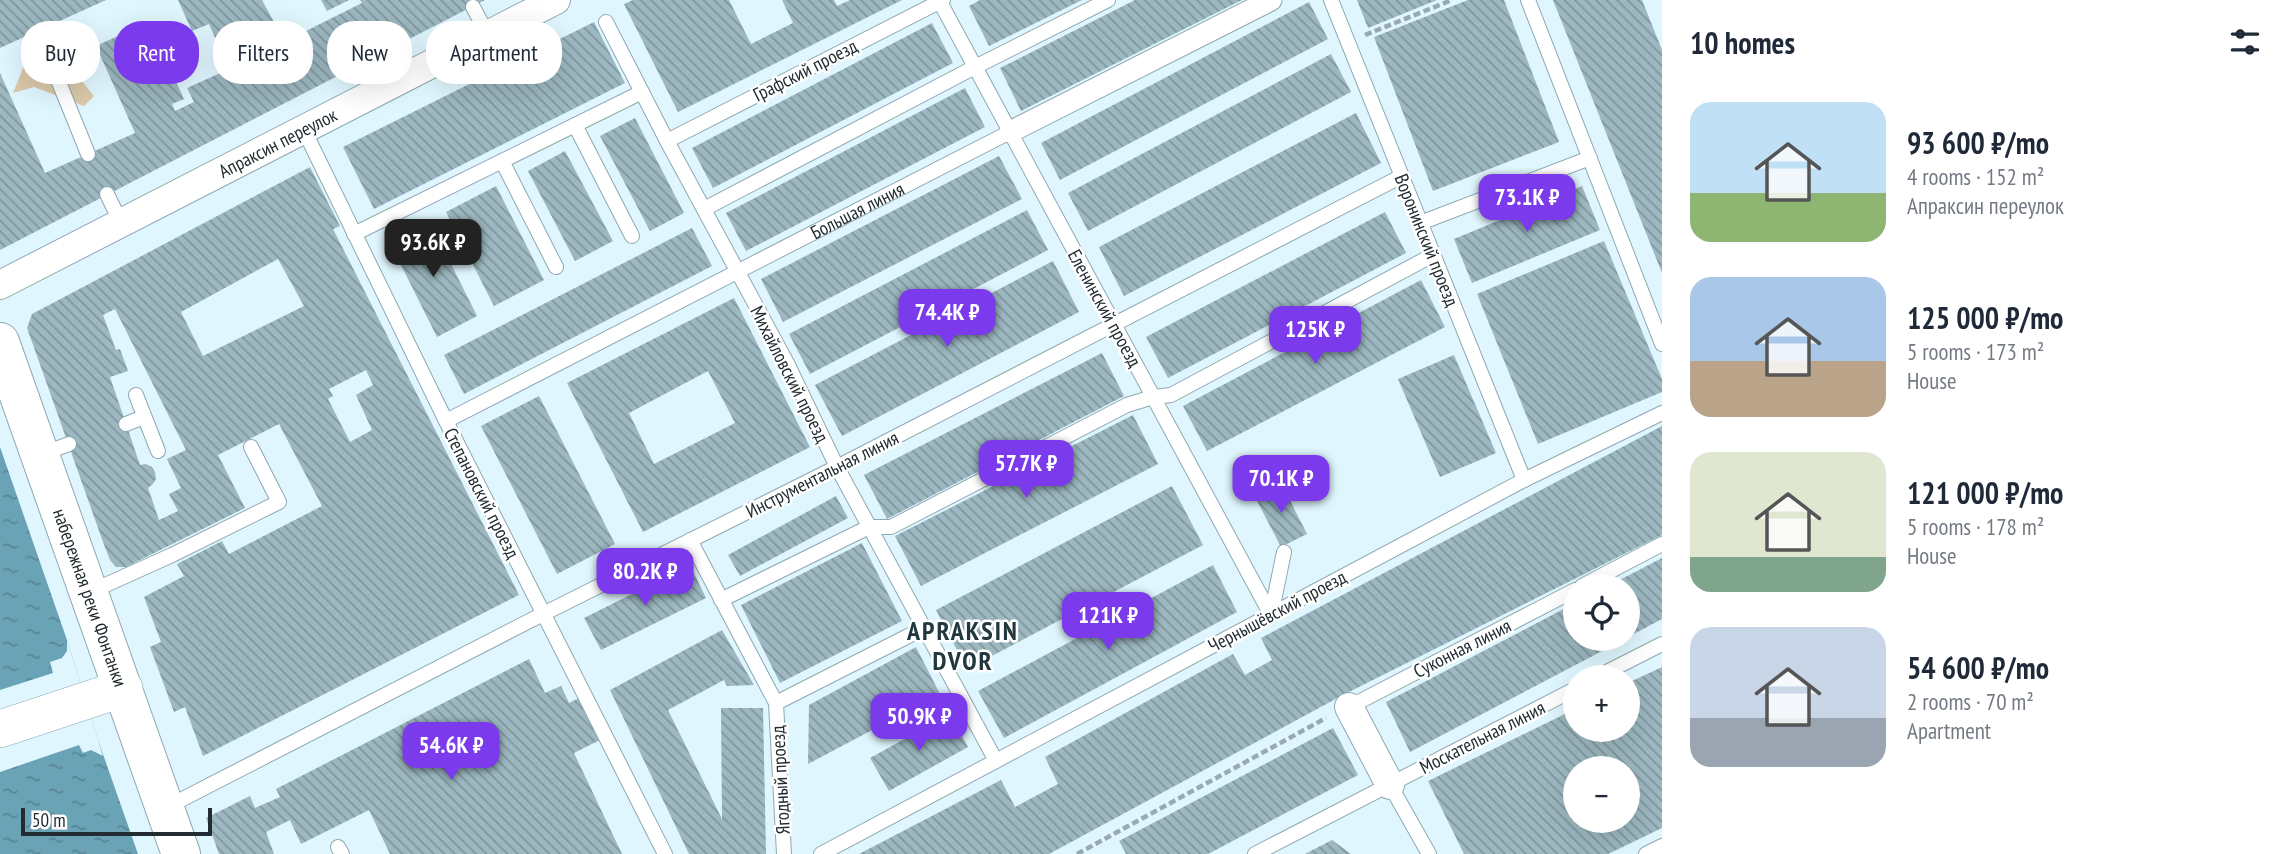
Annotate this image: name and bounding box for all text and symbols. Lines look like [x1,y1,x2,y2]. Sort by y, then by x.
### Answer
chip: Buy [21,21,100,84]
chip: Rent [114,21,199,84]
chip: Filters [213,21,313,84]
chip: New [327,21,412,84]
chip: Apartment [426,21,562,84]
text: 10 homes [1690,23,1795,62]
icon: filters [2226,23,2264,61]
street label: Графский проезд [749,33,862,107]
street label: Апраксин переулок [214,102,341,183]
text: 93 600 ₽/mo [1907,123,2049,162]
icon: home [1746,130,1830,214]
text: 4 rooms · 152 m² [1907,162,2044,191]
street label: Воронинский проезд [1390,170,1465,310]
pin: 73.1K ₽ [1462,174,1592,234]
street label: Большая линия [806,176,908,244]
text: 73.1K ₽ [1495,182,1559,211]
text: Апраксин переулок [1907,191,2064,220]
pin: 93.6K ₽ [368,219,498,279]
text: 93.6K ₽ [401,227,465,256]
street label: Еленинский проезд [1063,245,1148,372]
pin: 74.4K ₽ [882,290,1012,349]
text: 74.4K ₽ [915,297,979,326]
text: 125 000 ₽/mo [1907,298,2063,337]
street label: Михайловский проезд [745,302,835,447]
icon: home [1746,305,1830,389]
pin: 125K ₽ [1258,306,1372,366]
text: 125K ₽ [1285,314,1345,343]
text: 5 rooms · 173 m² [1907,337,2044,366]
text: House [1907,366,1957,395]
street label: Степановский проезд [439,424,526,563]
street label: Инструментальная линия [742,425,902,523]
pin: 57.7K ₽ [961,440,1091,500]
text: 57.7K ₽ [995,448,1057,477]
pin: 70.1K ₽ [1216,456,1346,515]
text: 70.1K ₽ [1249,463,1313,492]
text: 121 000 ₽/mo [1907,473,2063,512]
icon: home [1746,480,1830,564]
street label: набережная реки Фонтанки [48,505,133,690]
text: 5 rooms · 178 m² [1907,512,2044,541]
text: House [1907,541,1957,570]
pin: 80.2K ₽ [580,548,710,608]
text: 80.2K ₽ [613,556,677,585]
street label: Чернышёвский проезд [1204,564,1351,657]
map controls [1563,574,1640,833]
button: locate [1563,574,1640,651]
pin: 121K ₽ [1051,592,1165,652]
text: 121K ₽ [1078,600,1138,629]
street label: Суконная линия [1409,613,1515,683]
district label: APRAKSIN DVOR [906,614,1019,677]
text: 54 600 ₽/mo [1907,648,2049,687]
icon: home [1746,655,1830,739]
button: + [1563,665,1640,742]
text: 2 rooms · 70 m² [1907,687,2034,716]
pin: 50.9K ₽ [854,694,984,753]
street label: Москательная линия [1415,695,1549,779]
text: 50.9K ₽ [887,701,951,730]
text: Apartment [1907,716,1991,745]
pin: 54.6K ₽ [386,722,516,782]
street label: Ягодный проезд [765,724,795,835]
text: 54.6K ₽ [419,730,483,759]
button: − [1563,756,1640,833]
scale bar [21,805,212,837]
text: 50 m [32,808,66,832]

